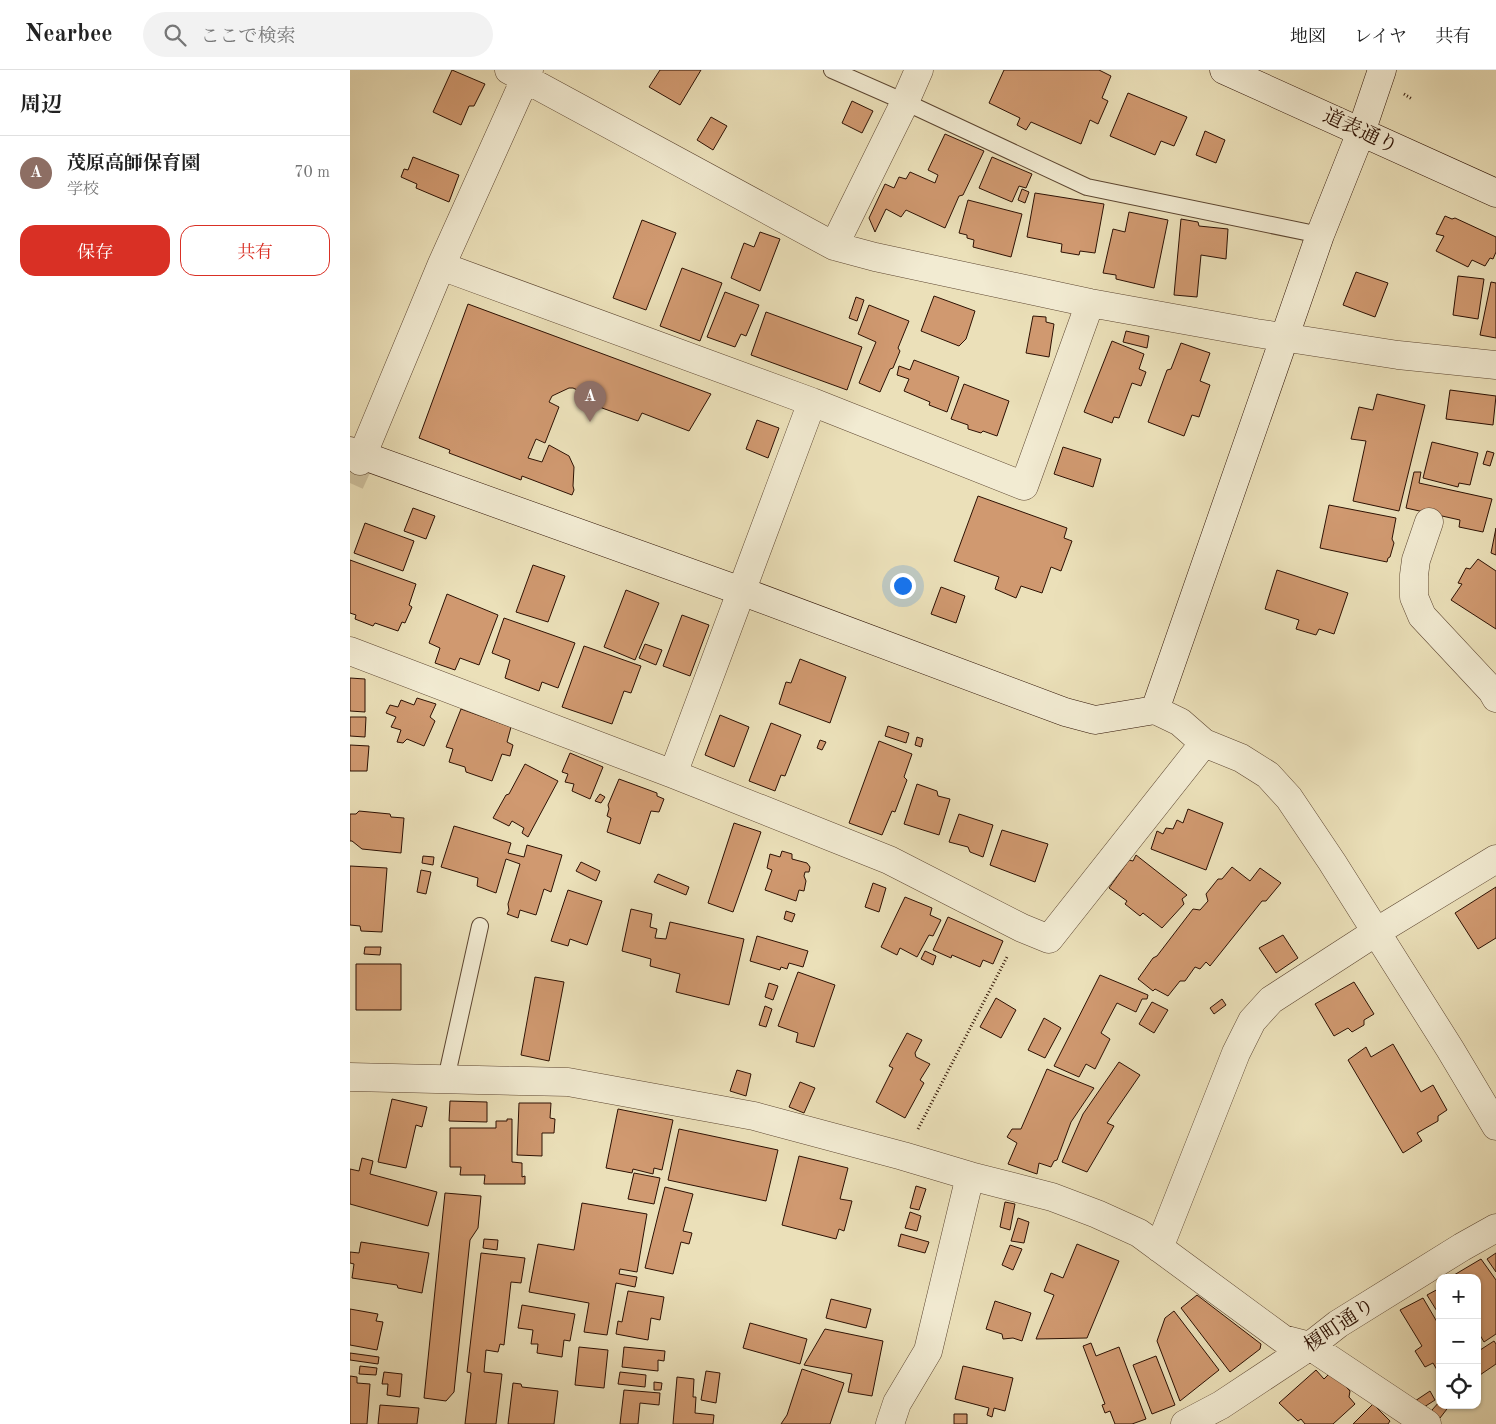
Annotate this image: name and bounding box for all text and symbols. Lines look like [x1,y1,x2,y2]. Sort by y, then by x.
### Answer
search box [143,12,493,57]
icon: search [161,21,189,49]
text: Nearbee [25,23,113,47]
text: ここで検索 [201,28,296,47]
text: 地図 [1290,28,1326,46]
text: レイヤ [1354,28,1407,46]
text: 共有 [1435,28,1471,46]
text: 周辺 [20,95,62,116]
street label: 道表通り [1320,104,1401,158]
text: 茂原高師保育園 [67,155,200,174]
text: A [30,165,42,181]
text: 70 m [294,165,330,181]
text: 学校 [67,182,99,198]
button: 保存 [20,225,170,276]
button: 共有 [180,225,330,276]
pin: A [574,381,606,422]
your location [890,573,916,599]
map controls [1436,1274,1481,1409]
button: + [1436,1274,1481,1319]
street label: 榎町通り [1300,1294,1379,1357]
button: − [1436,1319,1481,1364]
button: locate [1436,1364,1481,1409]

